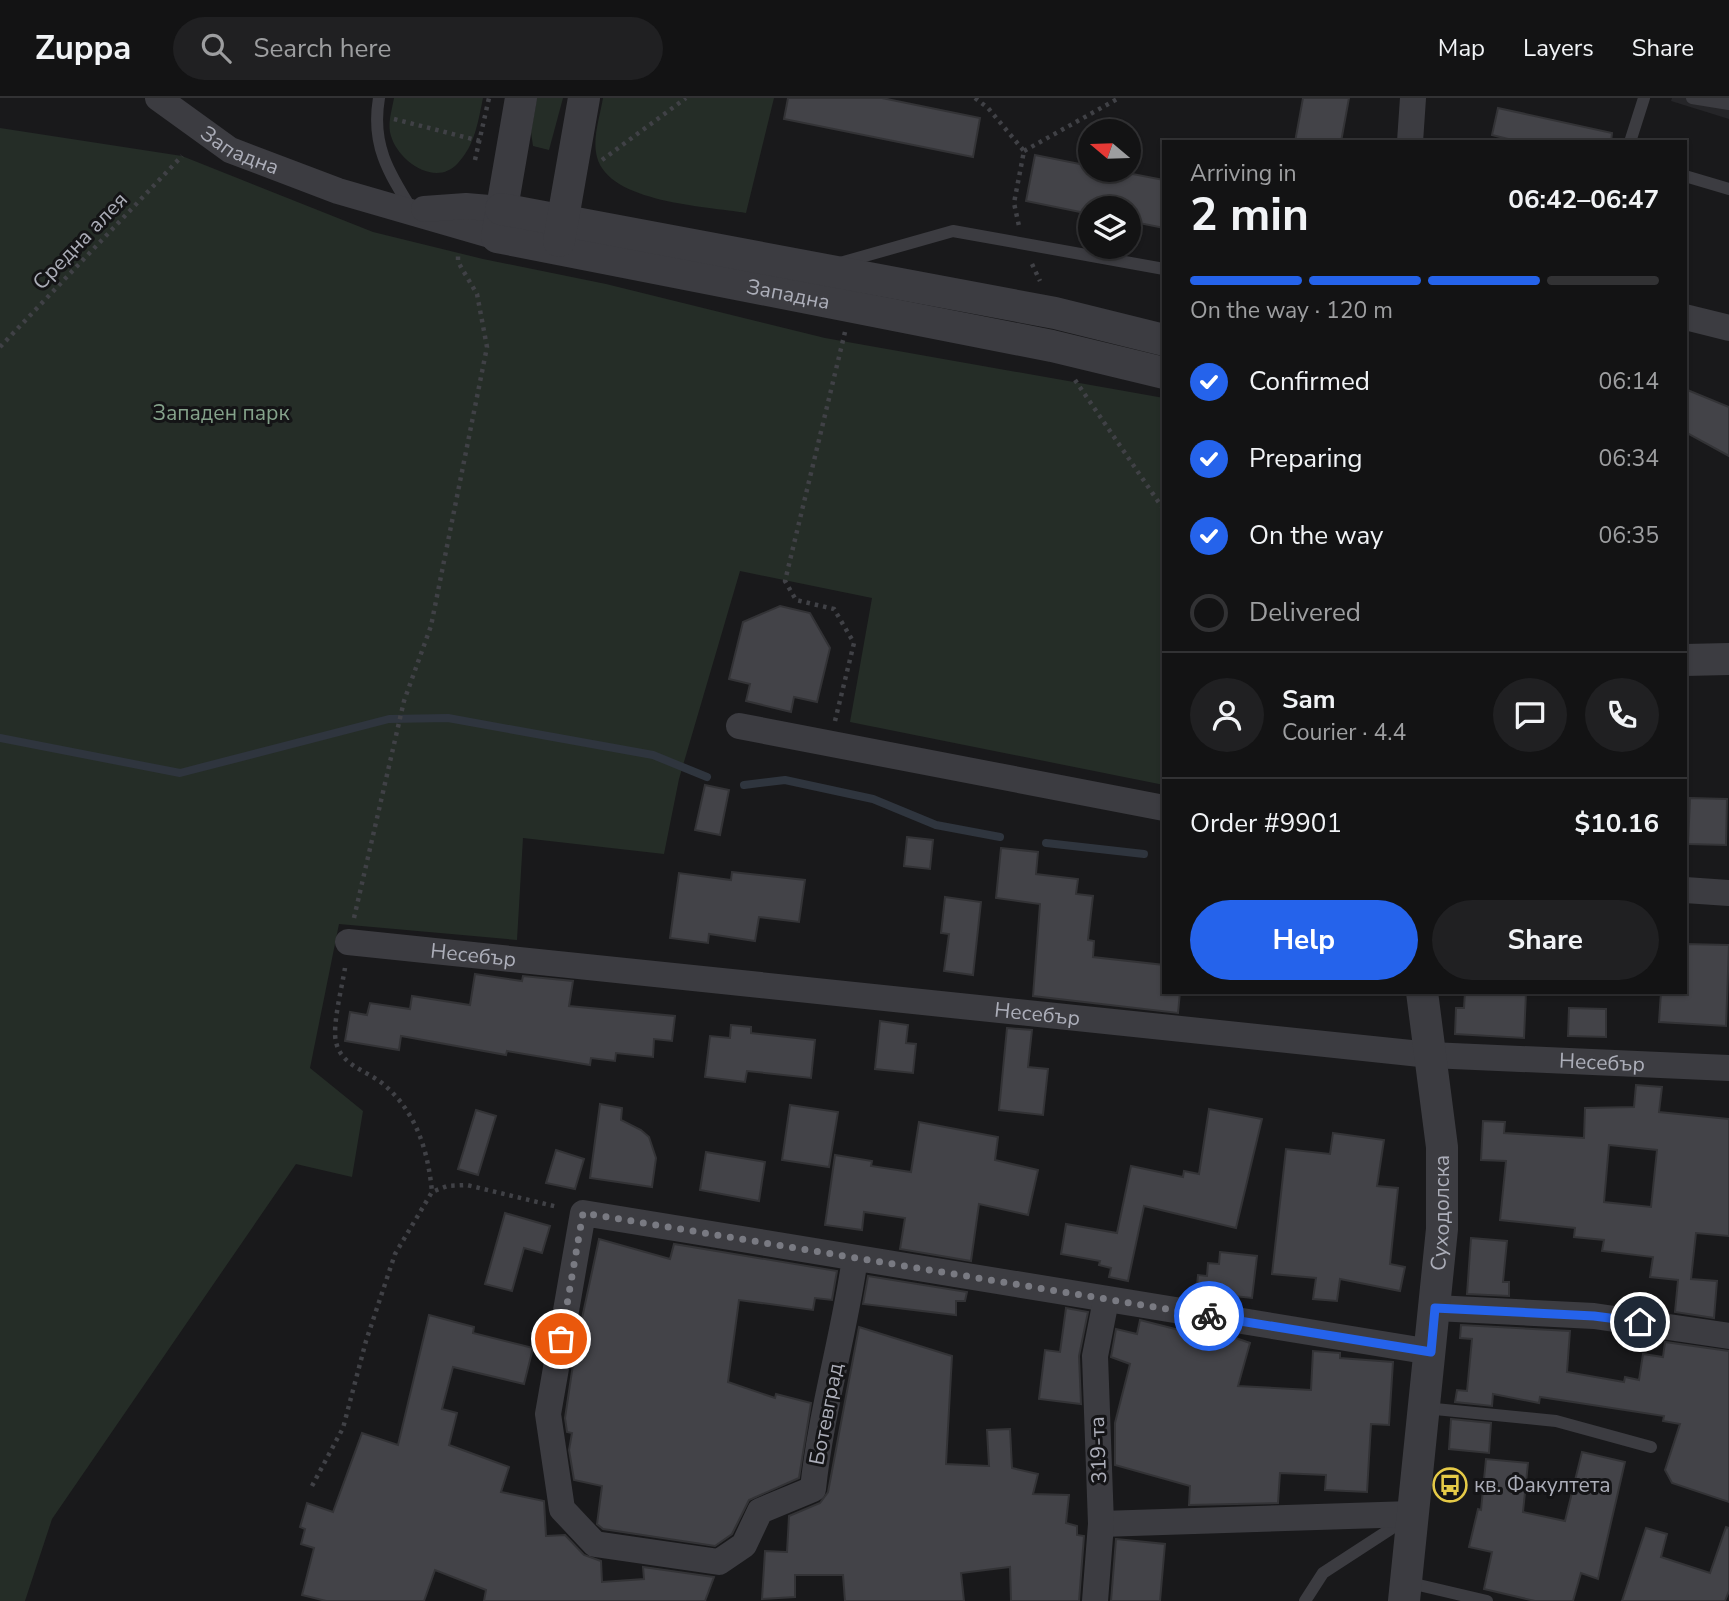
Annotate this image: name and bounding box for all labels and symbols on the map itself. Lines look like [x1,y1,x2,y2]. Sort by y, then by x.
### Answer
street label: Западна [195,119,283,181]
north arrow [1078,119,1141,182]
street label: Средна алея [26,186,134,296]
street label: Западна [744,272,833,316]
park label: Западен парк [153,399,290,427]
street label: Несебър [429,937,518,973]
street label: Несебър [993,996,1081,1032]
street label: Несебър [1558,1047,1645,1078]
street label: Суходолска [1424,1155,1456,1272]
courier [1174,1281,1244,1351]
pin [1610,1292,1670,1352]
pin [531,1309,591,1369]
street label: Ботевград [802,1361,850,1467]
street label: 319-та [1083,1416,1113,1484]
bus stop icon: кв. Факултета [1431,1466,1469,1504]
place label: кв. Факултета [1474,1471,1611,1499]

